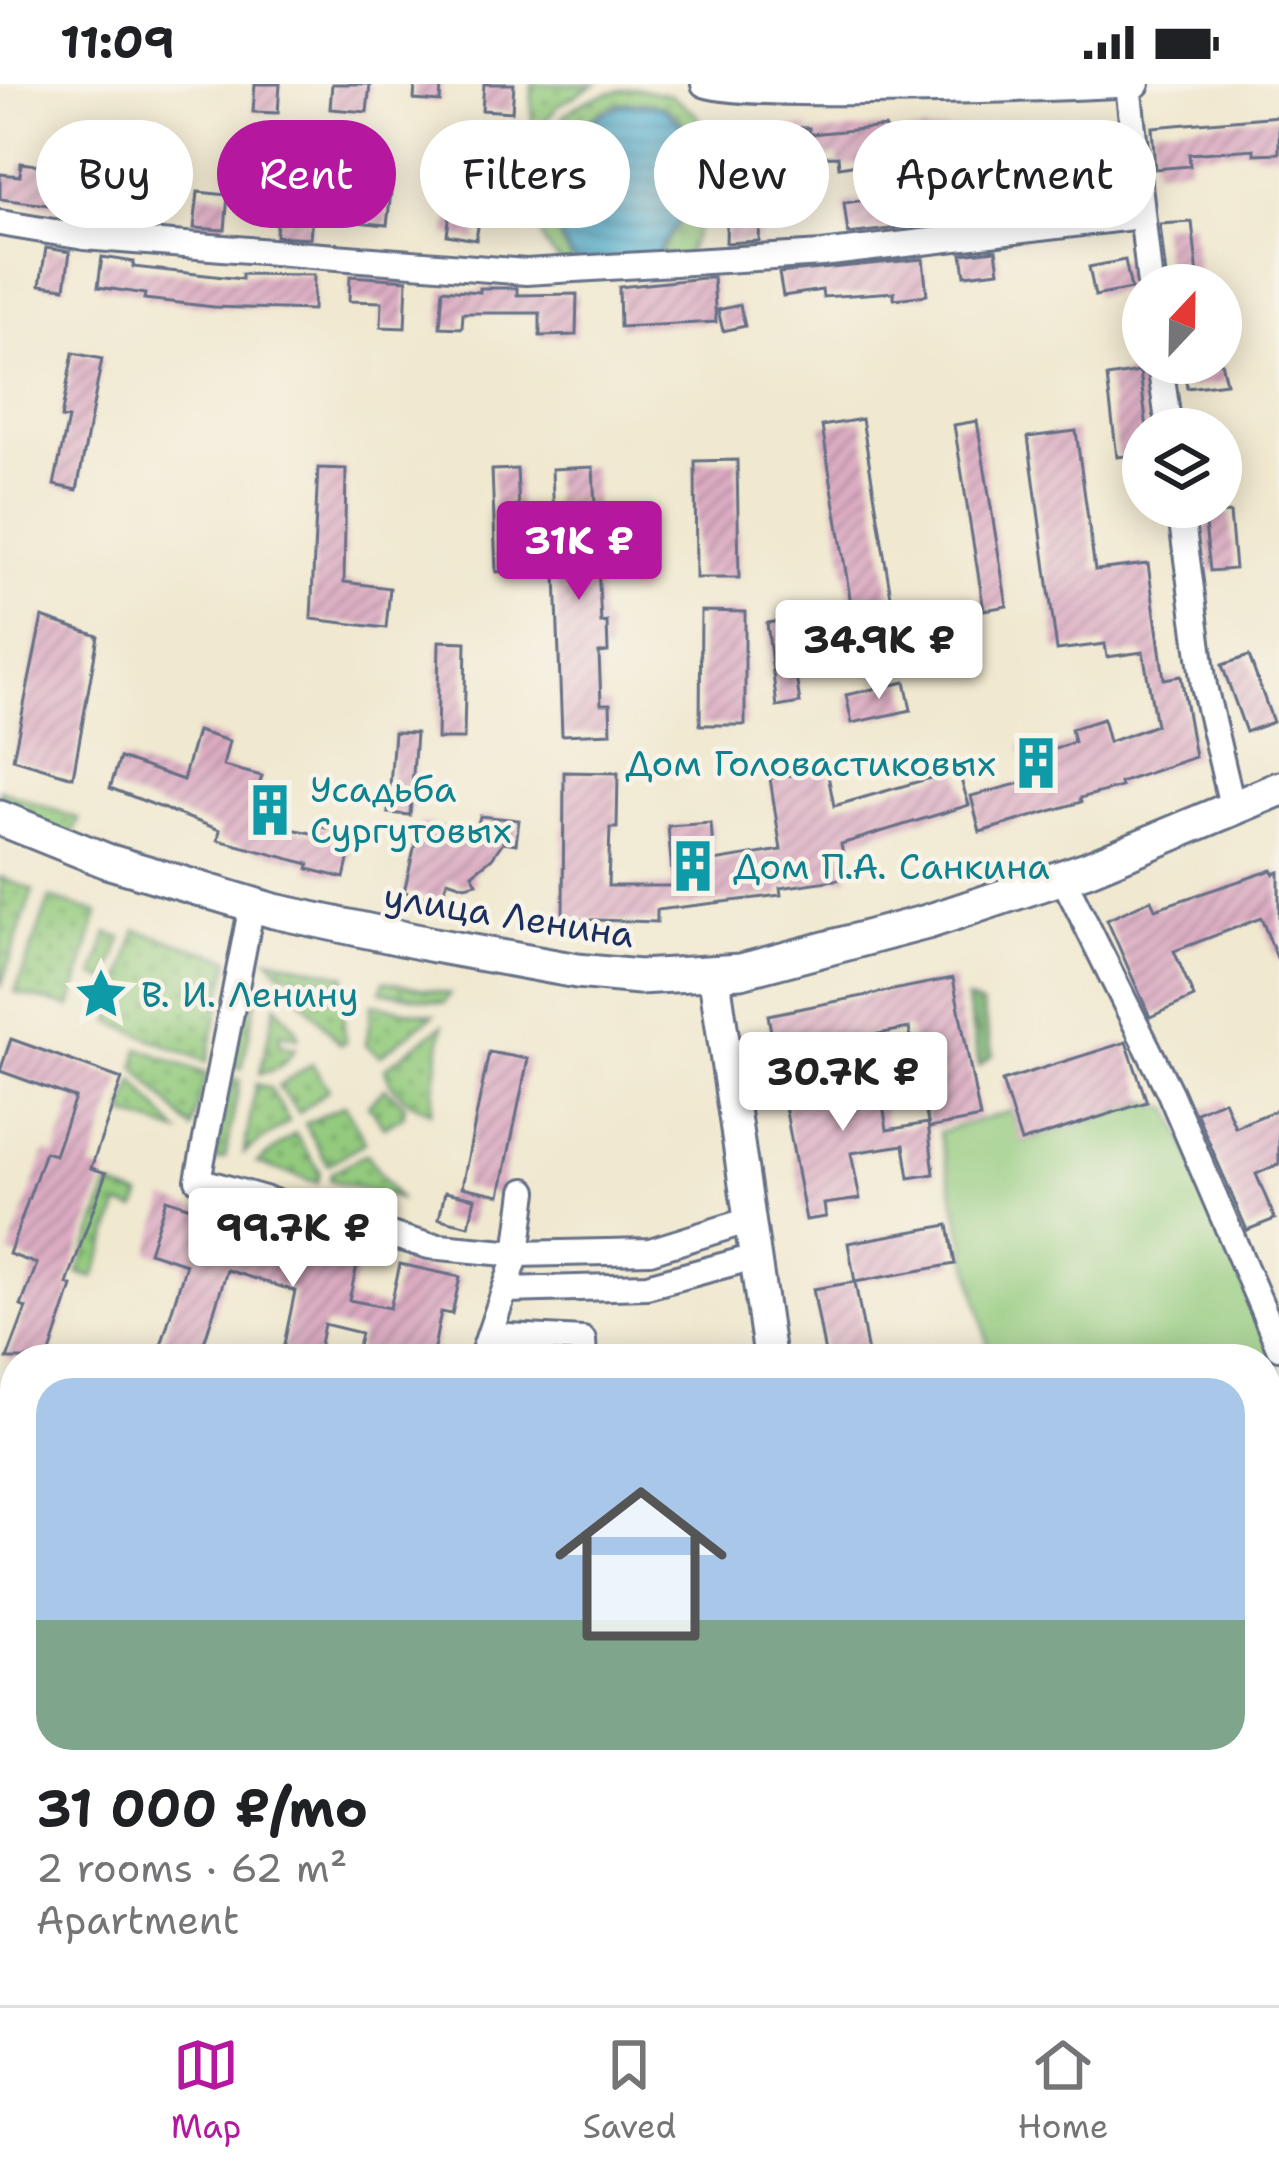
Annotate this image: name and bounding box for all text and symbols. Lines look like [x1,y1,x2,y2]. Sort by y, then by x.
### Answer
text: 11:09 [60,12,175,72]
chip: Buy [36,120,193,228]
chip: Rent [217,120,396,228]
chip: Filters [420,120,630,228]
chip: New [654,120,829,228]
chip: Apartment [853,120,1156,228]
north arrow [1122,264,1242,384]
map controls [1122,264,1242,528]
button: layers [1122,408,1242,528]
pin: 31K ₽ [495,501,663,603]
text: 31K ₽ [524,514,634,566]
pin: 34.9K ₽ [768,600,990,702]
text: 34.9K ₽ [803,613,956,665]
building icon: Дом Головастиковых [1007,734,1065,792]
place label: Дом Головастиковых [625,739,996,788]
place label: Усадьба Сургутовых [310,765,512,855]
building icon: Усадьба Сургутовых [241,781,299,839]
building icon: Дом П.А. Санкина [664,837,722,895]
place label: Дом П.А. Санкина [733,842,1050,891]
street label: улица Ленина [380,872,638,959]
place icon: В. И. Ленину [72,965,130,1023]
place label: В. И. Ленину [141,970,359,1019]
pin: 30.7K ₽ [732,1032,954,1134]
text: 30.7K ₽ [766,1045,920,1097]
pin: 99.7K ₽ [182,1188,404,1290]
text: 99.7K ₽ [215,1201,371,1253]
icon: home [533,1456,749,1672]
text: 31 000 ₽/mo [36,1774,368,1842]
text: 2 rooms · 62 m² [36,1842,348,1894]
text: Apartment [36,1894,239,1946]
tab: Map [171,2032,241,2149]
tab: Saved [583,2032,676,2149]
tab: Home [1018,2032,1108,2149]

